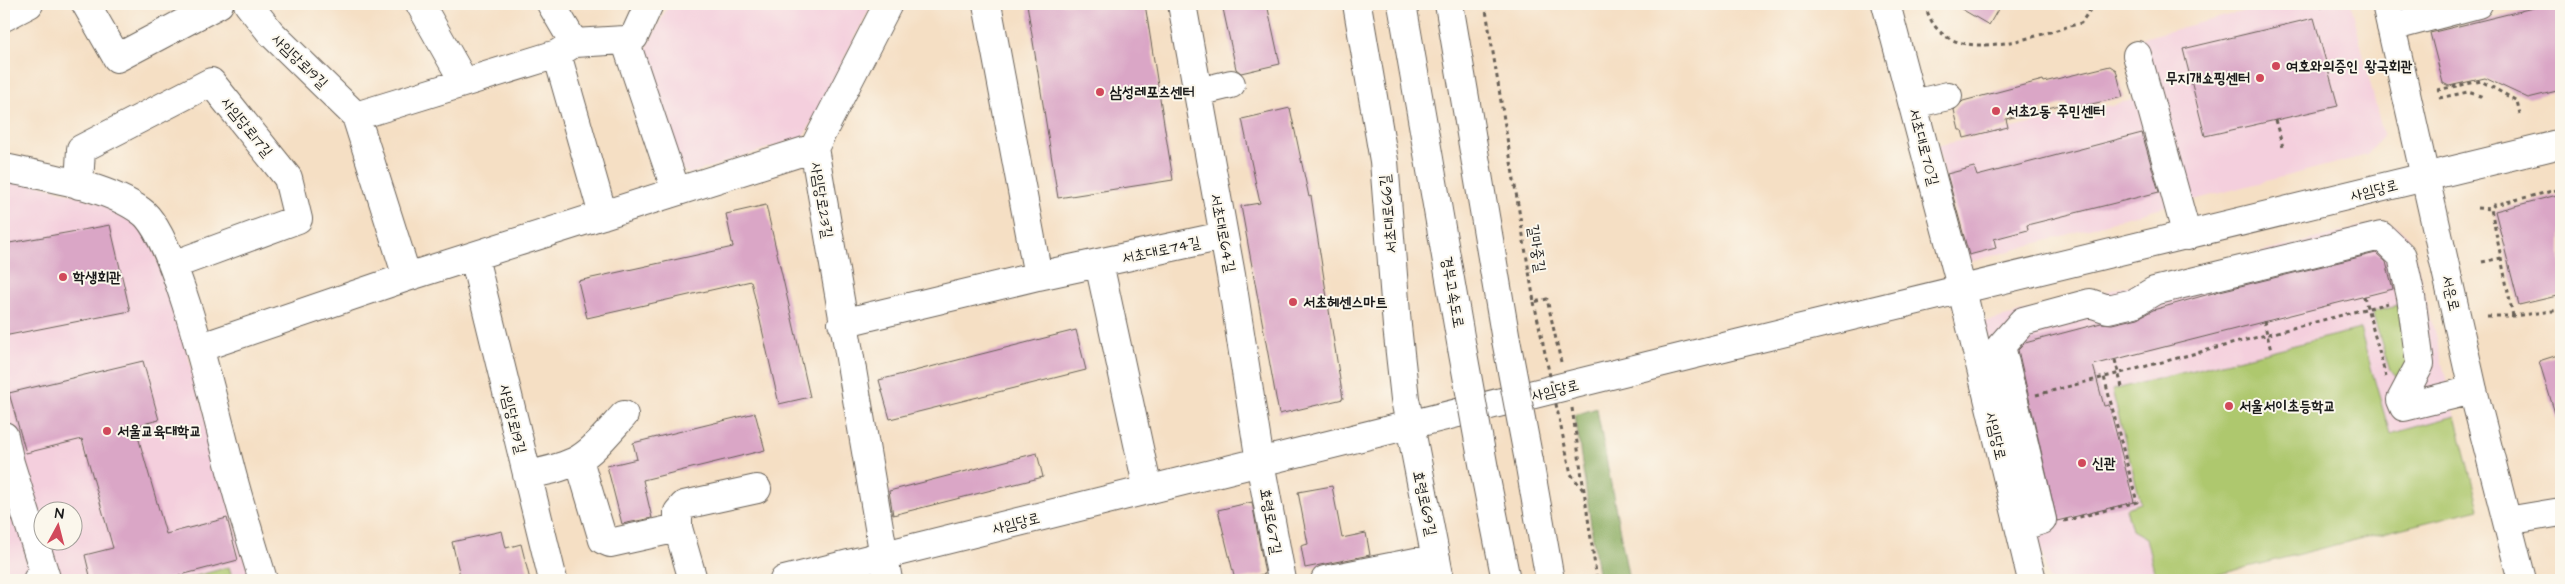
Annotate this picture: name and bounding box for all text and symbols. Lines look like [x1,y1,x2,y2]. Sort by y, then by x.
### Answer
street label: 사임당로19길 [267,29,332,94]
place label: 여호와의증인 왕국회관 [2286,56,2413,77]
marker: 여호와의증인 왕국회관 [2270,60,2282,72]
place label: 무지개쇼핑센터 [2166,68,2250,89]
marker: 무지개쇼핑센터 [2254,72,2266,84]
place label: 삼성레포츠센터 [1109,82,1195,103]
marker: 삼성레포츠센터 [1094,86,1106,98]
street label: 사임당로17길 [216,93,277,162]
place label: 서초2동 주민센터 [2006,101,2105,122]
marker: 서초2동 주민센터 [1990,105,2002,117]
street label: 서초대로70길 [1903,106,1944,188]
street label: 사임당로23길 [805,161,838,240]
street label: 서초대로66길 [1375,174,1402,254]
street label: 사임당로 [2348,174,2400,207]
street label: 서초대로64길 [1205,192,1240,274]
street label: 길마중길 [1522,223,1551,274]
street label: 서초대로74길 [1120,232,1202,269]
street label: 경부고속도로 [1436,255,1469,330]
place label: 학생회관 [72,267,121,288]
marker: 학생회관 [57,271,69,283]
street label: 서운로 [2436,273,2465,313]
place label: 서초헤센스마트 [1303,292,1388,313]
marker: 서초헤센스마트 [1287,296,1299,308]
street label: 사임당로 [1529,374,1581,407]
street label: 사임당로19길 [494,382,531,456]
place label: 서울서이초등학교 [2239,396,2336,417]
marker: 서울서이초등학교 [2223,400,2235,412]
street label: 사임당로 [1980,410,2011,462]
place label: 서울교육대학교 [117,421,202,442]
marker: 서울교육대학교 [101,425,113,437]
place label: 신관 [2092,453,2116,474]
marker: 신관 [2076,457,2088,469]
street label: 효령로69길 [1407,469,1442,538]
street label: 효령로67길 [1254,486,1287,556]
north arrow [32,502,82,552]
text: N [54,504,65,525]
street label: 사임당로 [990,507,1042,540]

